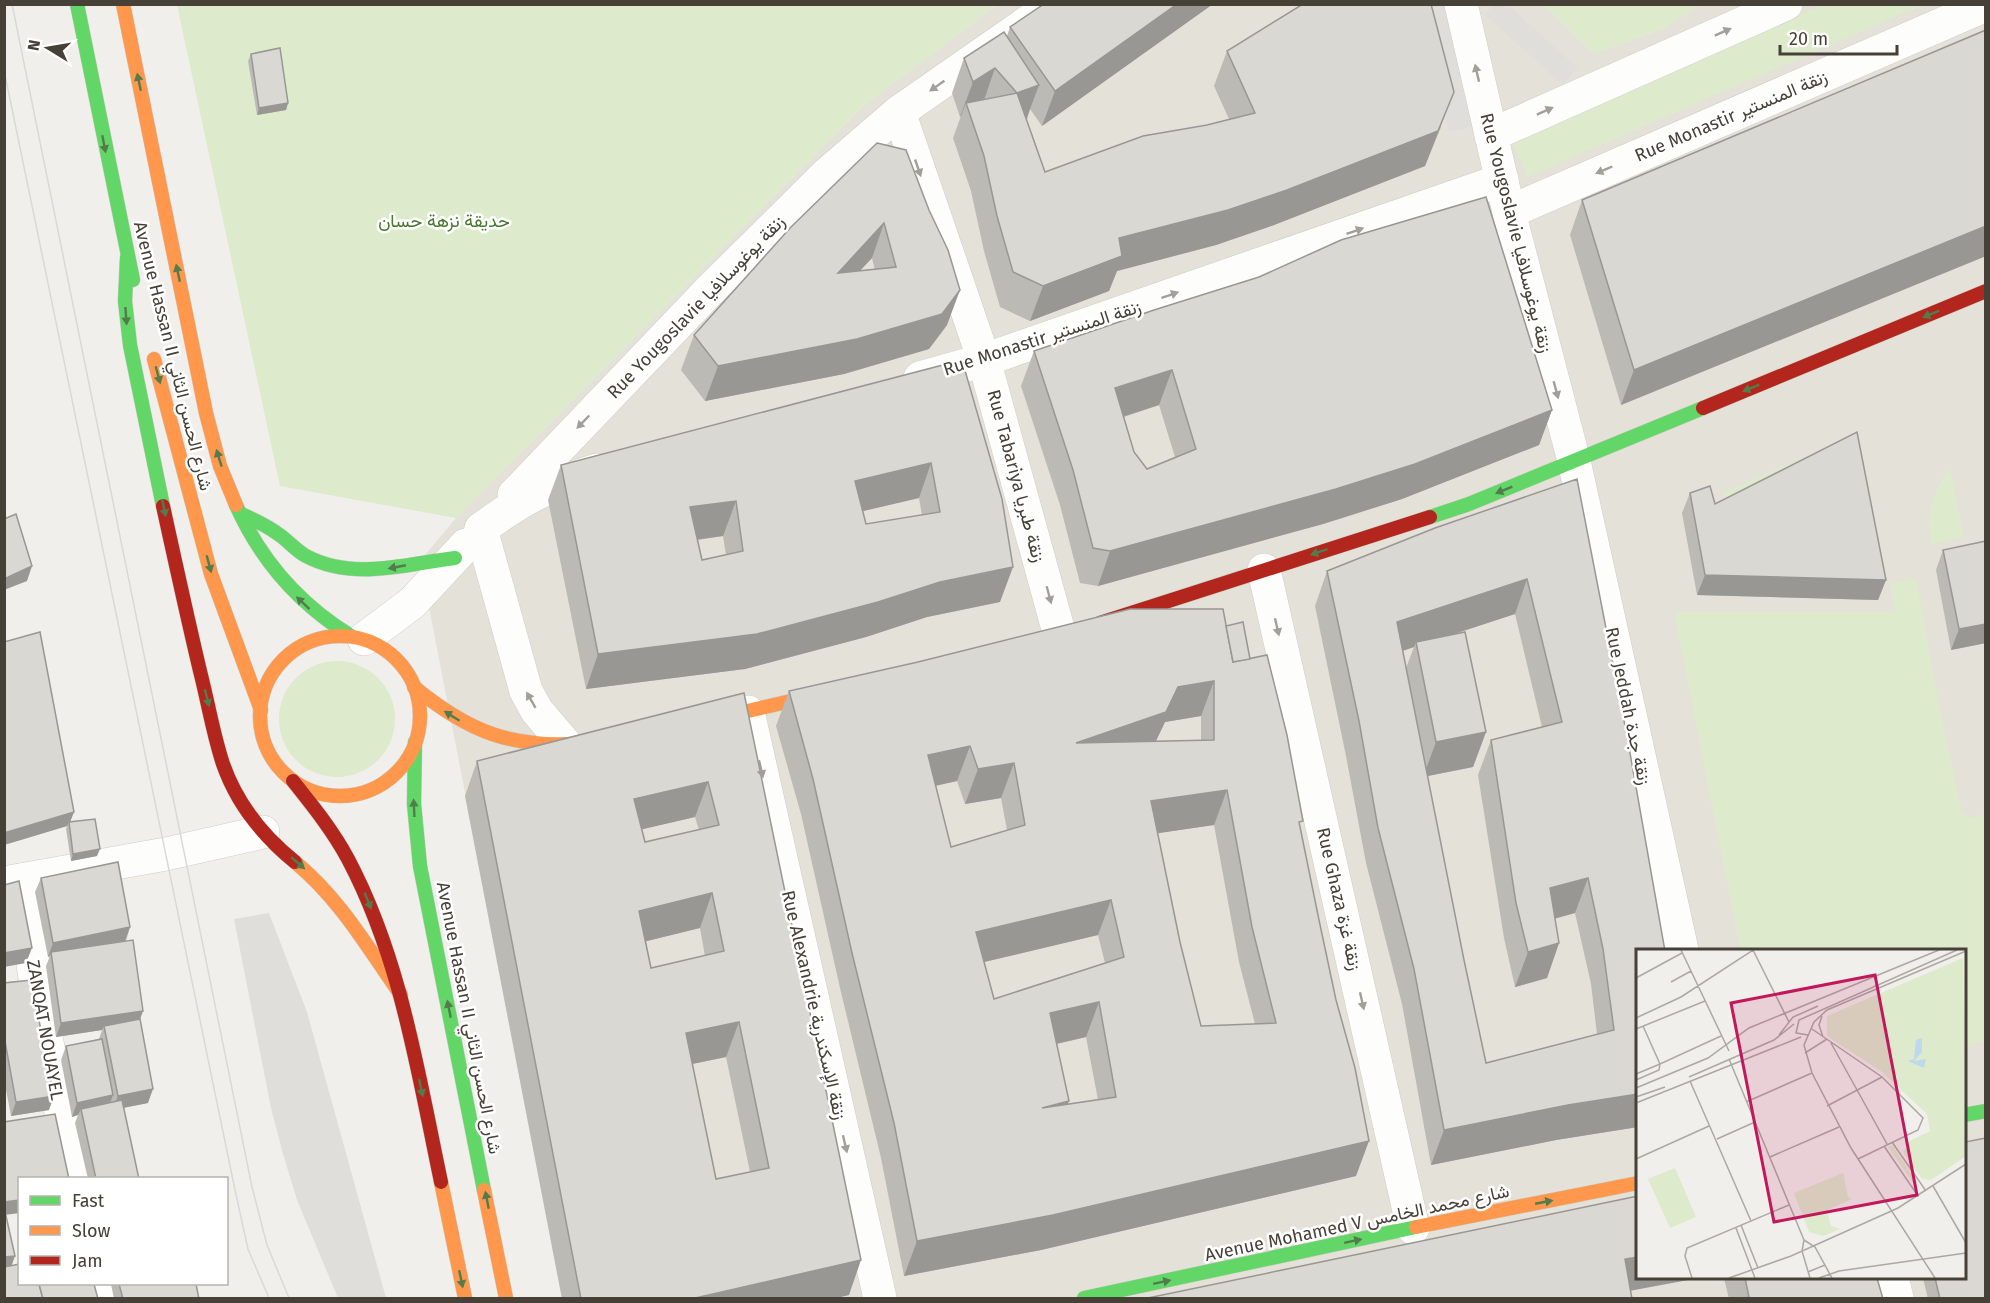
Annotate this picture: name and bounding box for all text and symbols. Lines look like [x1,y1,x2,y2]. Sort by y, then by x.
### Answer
north arrow [18,18,78,78]
scale bar [1780,18,1897,56]
one-way arrow [1714,27,1732,36]
text: 20 m [1789,28,1828,50]
text: N [23,38,44,52]
one-way arrow [1471,64,1481,82]
street label: Rue Monastir زنقة المنستير [1631,65,1831,167]
one-way arrow [134,72,143,91]
one-way arrow [929,80,945,91]
one-way arrow [1536,106,1554,116]
street label: Rue Yougoslavie زنقة يوغوسلافيا [1475,111,1557,355]
one-way arrow [100,135,109,154]
one-way arrow [914,159,924,177]
one-way arrow [1596,166,1613,175]
park label: حديقة نزهة حسان [378,210,510,232]
street label: Rue Yougoslavie زنقة يوغوسلافيا [602,211,790,403]
street label: Avenue Hassan II شارع الحسن الثاني [125,219,217,494]
one-way arrow [1346,225,1364,235]
one-way arrow [173,263,182,282]
one-way arrow [1162,289,1180,299]
street label: Rue Monastir زنقة المنستير [940,296,1144,380]
one-way arrow [121,307,131,326]
one-way arrow [1922,309,1940,319]
one-way arrow [154,366,164,385]
one-way arrow [1552,381,1562,399]
one-way arrow [1742,384,1760,393]
street label: Rue Tabariya زنقة طبريا [982,387,1050,565]
one-way arrow [576,415,590,430]
one-way arrow [214,449,223,467]
one-way arrow [1495,486,1513,495]
one-way arrow [160,498,169,517]
one-way arrow [1310,548,1328,557]
one-way arrow [204,555,214,573]
one-way arrow [387,563,406,572]
one-way arrow [1045,586,1054,604]
one-way arrow [296,596,311,610]
one-way arrow [1273,618,1282,637]
street label: Rue Jeddah زنقة جدة [1601,625,1655,787]
one-way arrow [202,689,212,707]
one-way arrow [526,691,536,708]
one-way arrow [443,711,460,721]
one-way arrow [757,760,766,779]
one-way arrow [410,799,419,818]
street label: Rue Ghaza زنقة غزة [1312,825,1366,973]
one-way arrow [290,857,306,870]
street label: Avenue Hassan II شارع الحسن الثاني [428,880,506,1157]
street label: Rue Alexandrie زنقة الإسكندرية [776,888,851,1122]
one-way arrow [363,893,373,911]
inset map [1636,949,1966,1279]
street label: ZANQAT NOUAYEL [22,958,68,1102]
one-way arrow [1357,992,1367,1011]
one-way arrow [444,999,453,1018]
one-way arrow [417,1079,427,1098]
one-way arrow [841,1134,850,1153]
legend [18,1177,228,1285]
street label: Avenue Mohamed V شارع محمد الخامس [1203,1180,1511,1267]
text: Fast [72,1190,105,1212]
one-way arrow [482,1190,491,1209]
one-way arrow [1535,1197,1554,1206]
text: Slow [72,1220,111,1242]
one-way arrow [1344,1236,1363,1245]
text: Jam [72,1250,103,1272]
one-way arrow [457,1270,466,1289]
one-way arrow [1153,1277,1172,1286]

